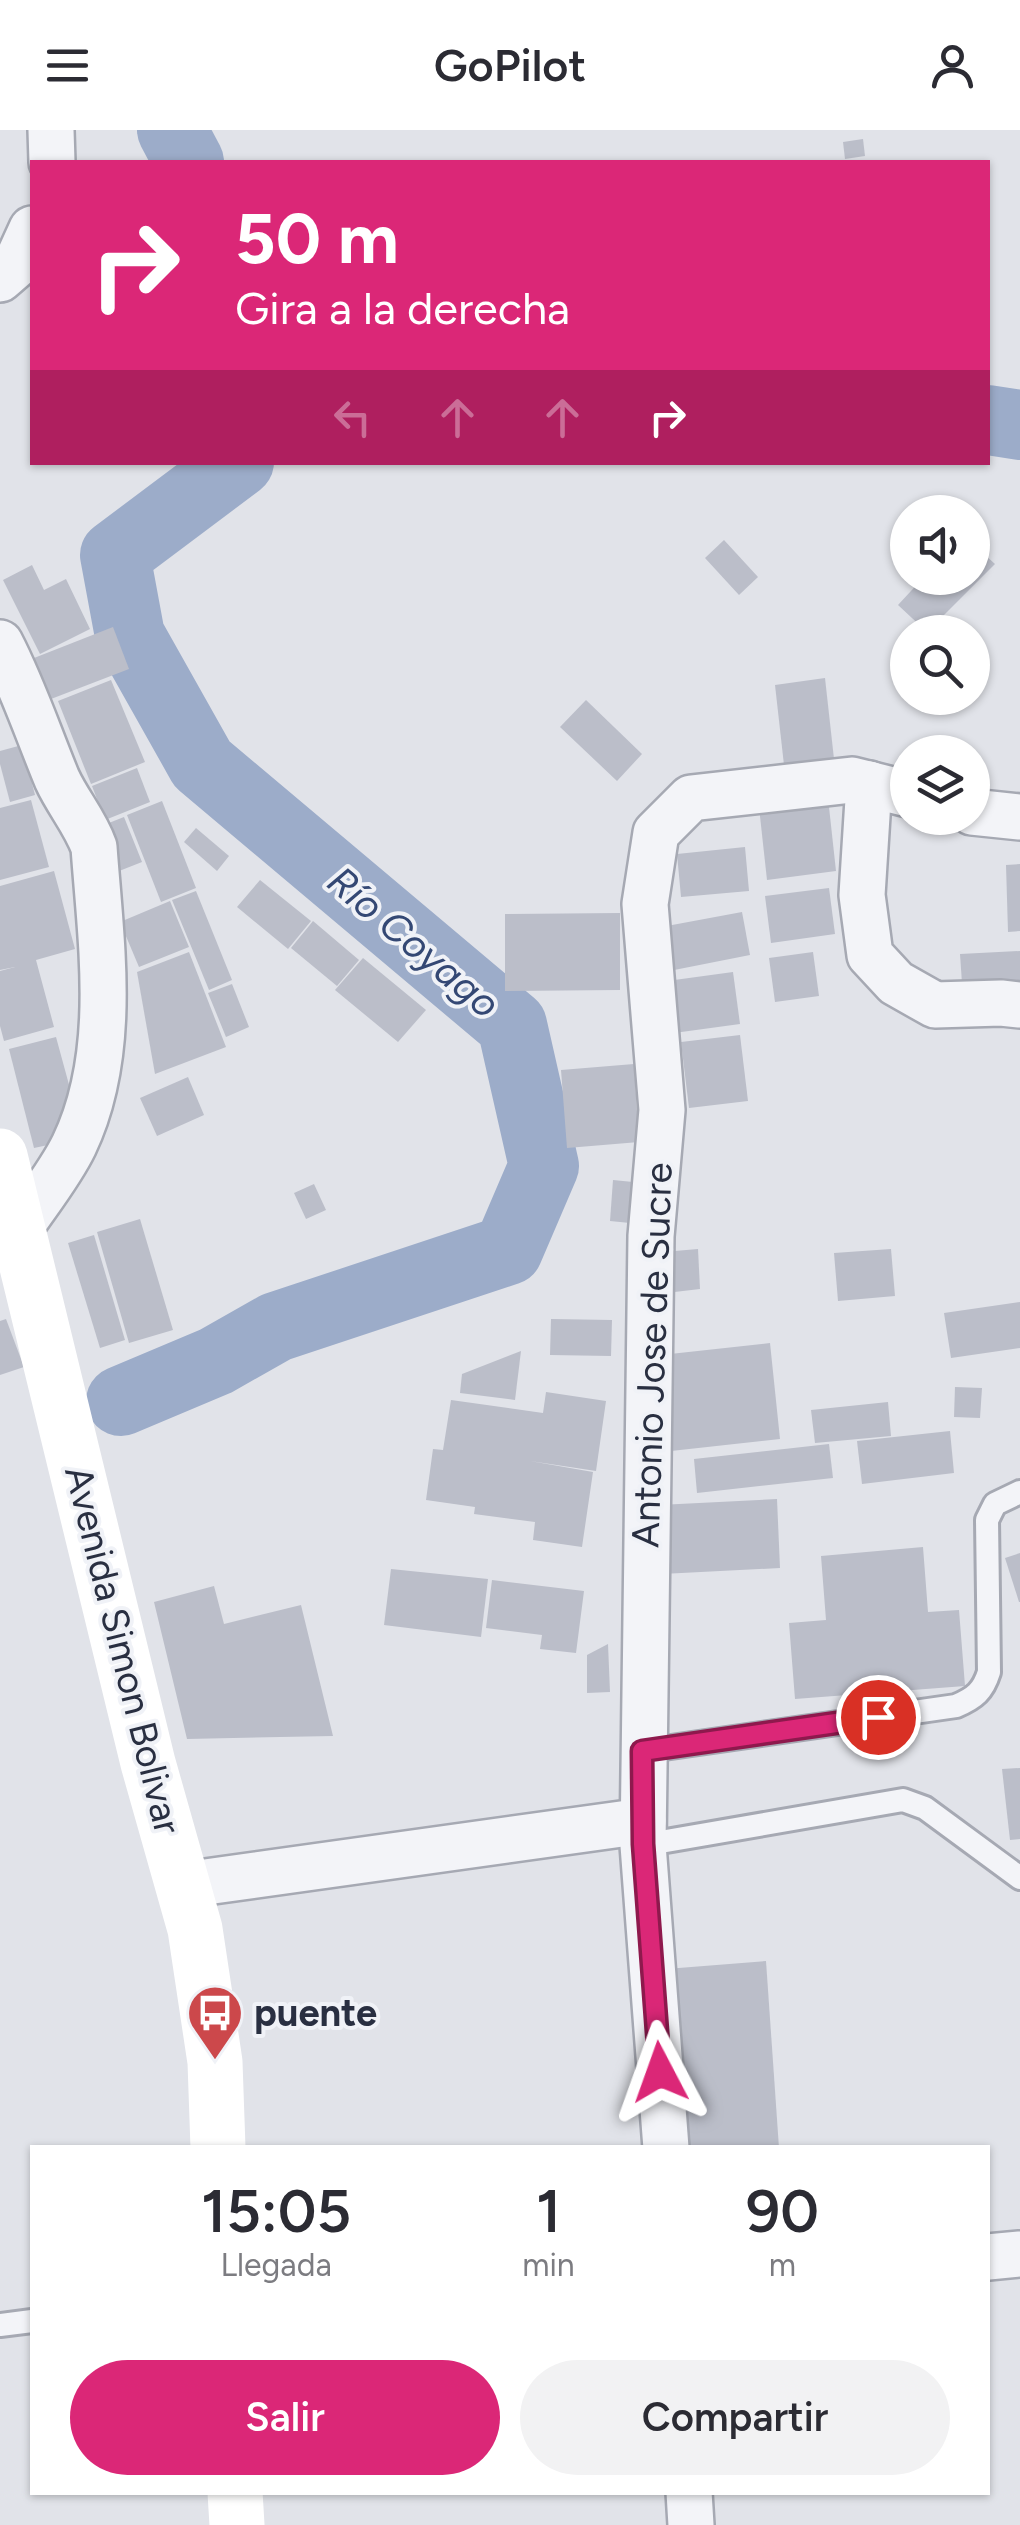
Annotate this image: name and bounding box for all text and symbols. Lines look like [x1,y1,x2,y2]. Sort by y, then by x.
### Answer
icon: menu [40,38,95,93]
text: GoPilot [434,38,586,92]
icon: person [925,38,980,93]
text: 50 m [235,196,399,281]
icon: right [70,200,200,330]
text: Gira a la derecha [235,281,570,335]
icon: left [325,390,380,445]
icon: ahead [430,390,485,445]
icon: ahead [535,390,590,445]
icon: right [640,390,695,445]
map controls [890,495,990,835]
button: sound [890,495,990,595]
button: search [890,615,990,715]
button: layers [890,735,990,835]
water label: Río Coyago [318,856,510,1028]
street label: Antonio Jose de Sucre [622,1162,682,1548]
street label: Avenida Simon Bolivar [55,1461,191,1839]
pin [836,1675,921,1760]
icon: arrive [851,1690,906,1745]
bus stop icon: puente [185,1983,245,2062]
place label: puente [254,1990,377,2036]
position arrow [608,2020,712,2124]
text: 15:05 [201,2175,351,2247]
text: 1 [536,2175,561,2247]
text: 90 [746,2175,819,2247]
text: Llegada [220,2246,332,2284]
text: min [522,2246,575,2284]
text: m [769,2246,796,2284]
button: Salir [70,2360,500,2475]
button: Compartir [520,2360,950,2475]

